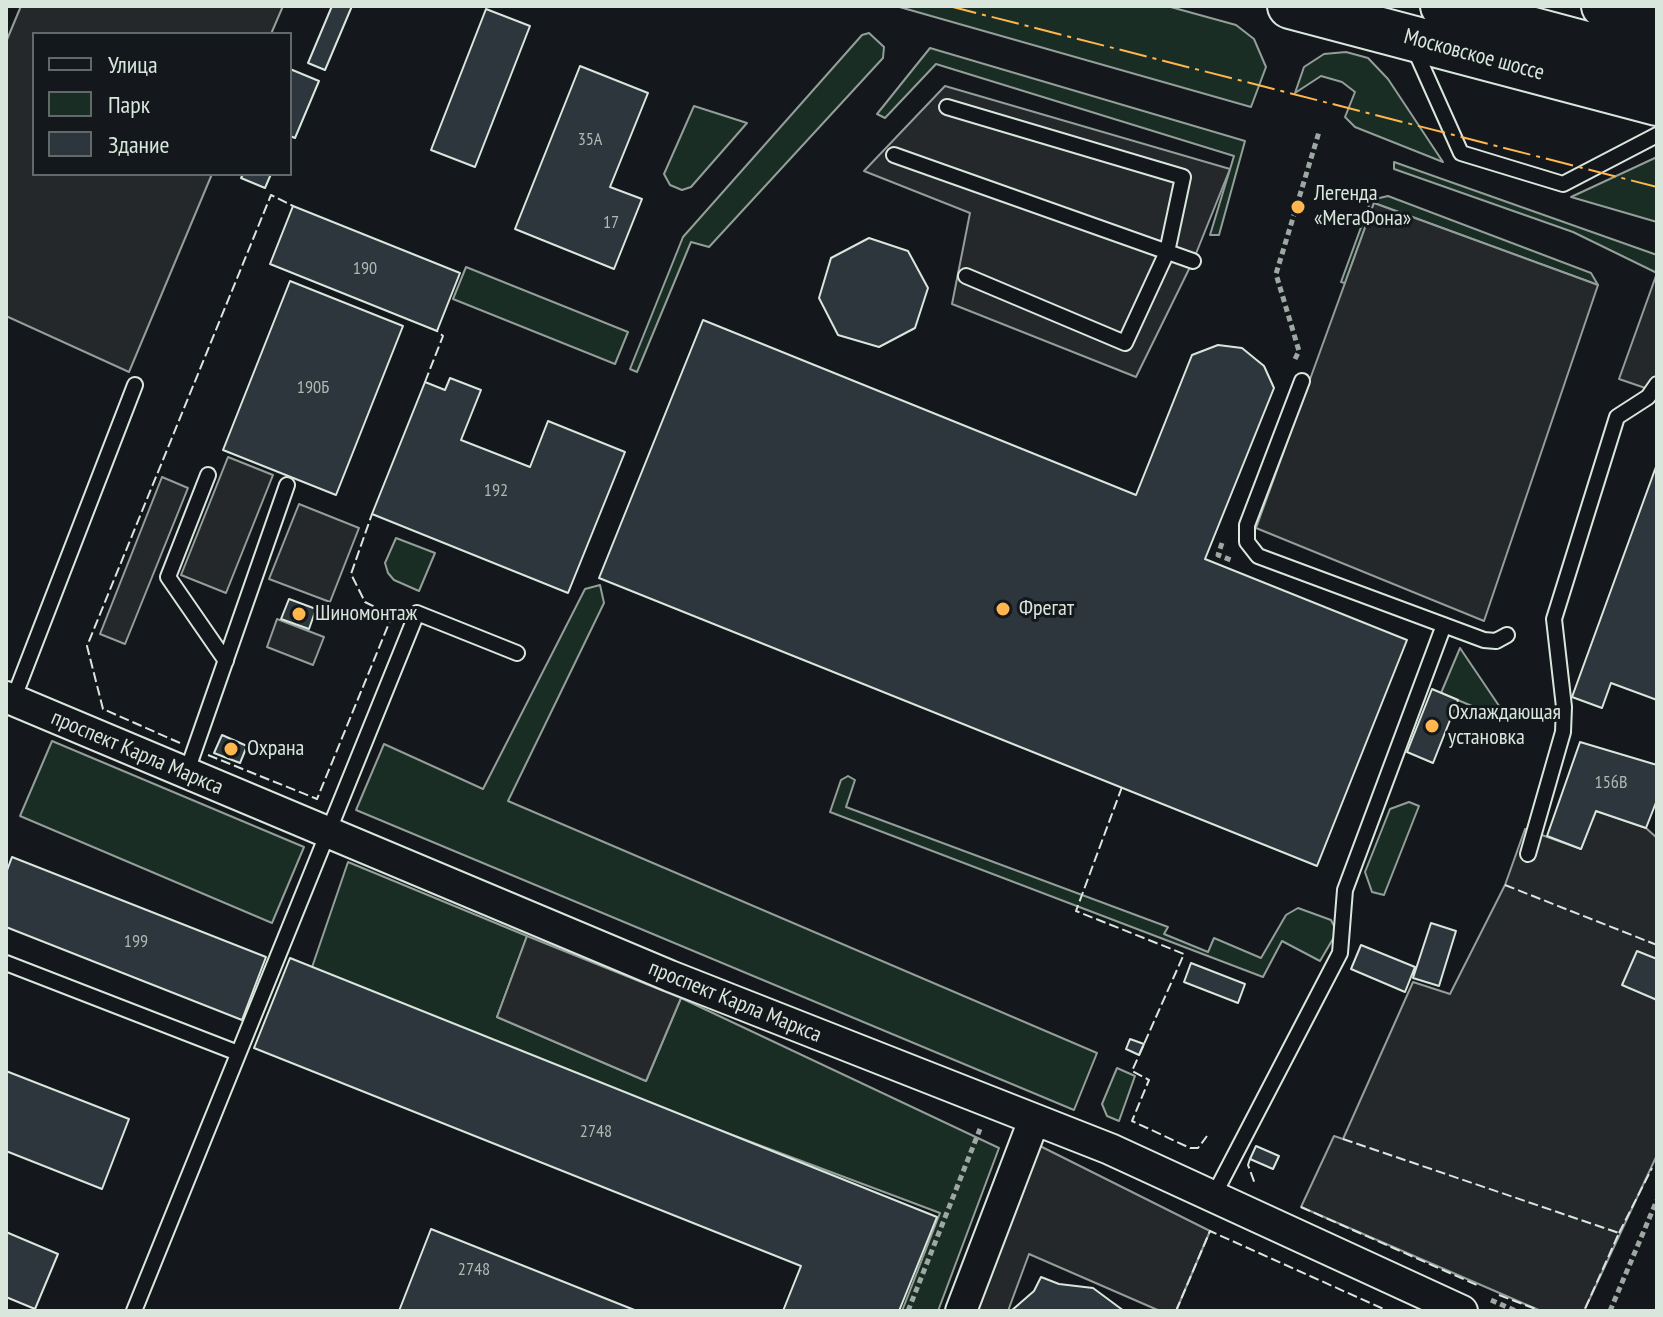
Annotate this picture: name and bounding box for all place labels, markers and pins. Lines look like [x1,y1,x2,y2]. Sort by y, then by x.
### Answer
place label: Легенда «МегаФона» [1314,181,1411,232]
marker: Легенда «МегаФона» [1289,198,1307,216]
place label: Фрегат [1019,596,1074,622]
marker: Фрегат [994,600,1012,618]
place label: Шиномонтаж [315,601,417,627]
marker: Шиномонтаж [290,605,308,623]
place label: Охлаждающая установка [1448,700,1561,752]
marker: Охлаждающая установка [1423,717,1441,735]
place label: Охрана [247,736,304,762]
marker: Охрана [222,740,240,758]

